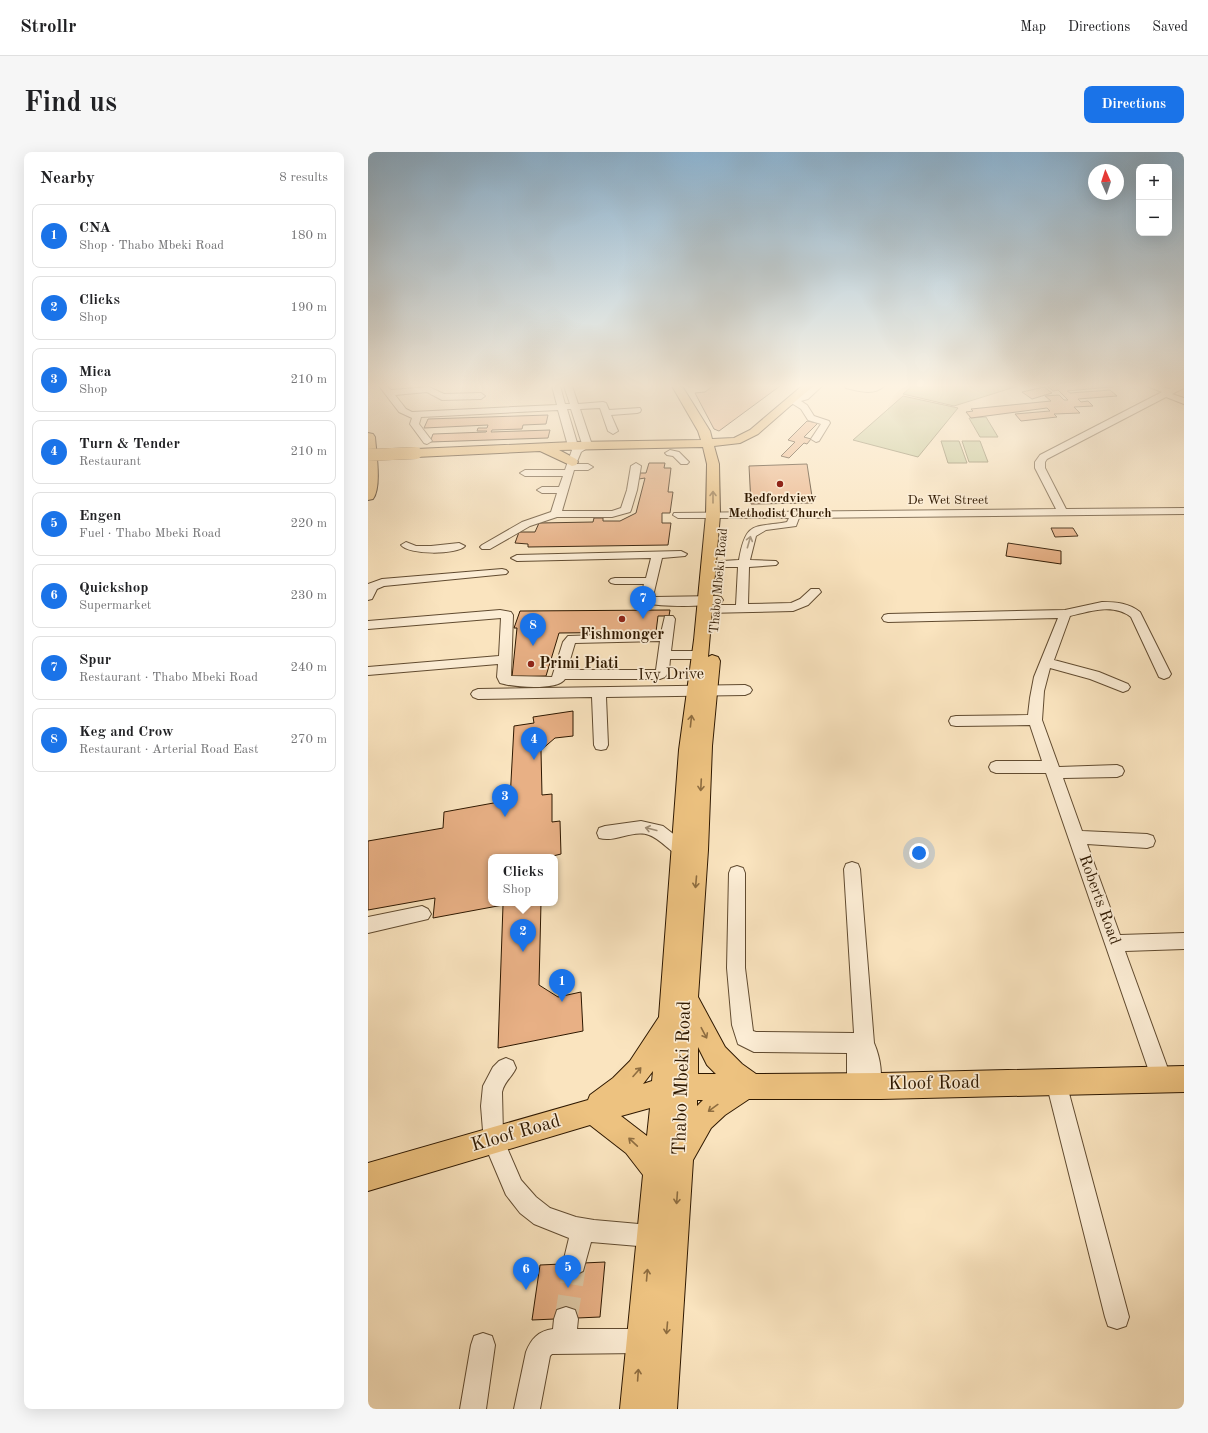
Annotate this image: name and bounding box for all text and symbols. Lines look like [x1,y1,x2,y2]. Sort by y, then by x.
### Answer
text: Strollr [20,18,76,37]
text: Map [1020,20,1046,34]
text: Directions [1068,20,1130,34]
text: Saved [1152,20,1188,34]
button: Directions [1084,86,1184,123]
text: Find us [24,90,117,118]
north arrow [1088,164,1124,200]
map controls [1136,164,1172,236]
button: + [1136,164,1172,200]
text: Nearby [40,170,95,187]
text: 8 results [279,171,328,184]
button: − [1136,200,1172,236]
text: CNA [79,221,111,236]
text: 1 [50,229,58,242]
text: 180 m [290,229,327,242]
text: Shop · Thabo Mbeki Road [79,239,224,252]
text: Clicks [79,293,120,308]
text: 2 [50,301,58,314]
text: 190 m [290,301,327,314]
text: Shop [79,311,107,324]
text: Mica [79,365,111,380]
text: 3 [50,373,58,386]
text: 210 m [290,373,327,386]
text: Shop [79,383,107,396]
text: Turn & Tender [79,437,180,452]
text: 4 [50,445,58,458]
text: 210 m [290,445,327,458]
text: Restaurant [79,455,141,468]
marker: Bedfordview Methodist Church [775,479,785,489]
one-way arrow [709,491,717,504]
place label: Bedfordview Methodist Church [728,492,832,520]
street label: De Wet Street [907,494,989,507]
text: Engen [79,509,121,524]
text: 5 [50,517,58,530]
text: 220 m [290,517,327,530]
text: Fuel · Thabo Mbeki Road [79,527,221,540]
street label: Thabo Mbeki Road [708,527,730,634]
one-way arrow [746,536,753,549]
text: Quickshop [79,581,148,596]
pin: 7 [630,586,656,619]
text: 6 [50,589,58,602]
text: 230 m [290,589,327,602]
text: Supermarket [79,599,151,612]
pin: 8 [520,613,546,646]
marker: Fishmonger [617,614,627,624]
place label: Fishmonger [580,627,664,643]
text: Spur [79,653,111,668]
place label: Primi Piati [539,656,619,672]
marker: Primi Piati [526,659,536,669]
text: 7 [50,661,58,674]
text: 240 m [290,661,327,674]
street label: Ivy Drive [638,666,704,684]
text: Restaurant · Thabo Mbeki Road [79,671,258,684]
one-way arrow [688,715,695,728]
text: Keg and Crow [79,725,174,740]
pin: 4 [521,727,547,760]
text: 8 [50,733,58,746]
text: 270 m [290,733,327,746]
text: Restaurant · Arterial Road East [79,743,258,756]
one-way arrow [698,778,705,791]
pin: 3 [492,784,518,817]
one-way arrow [644,825,657,833]
your location [909,843,929,863]
street label: Roberts Road [1075,853,1123,947]
popup [488,854,558,906]
text: Clicks [503,865,543,880]
one-way arrow [692,875,699,888]
text: Shop [503,883,531,896]
pin: 2 [510,919,536,952]
pin: 1 [549,969,575,1002]
street label: Thabo Mbeki Road [671,1000,695,1156]
one-way arrow [700,1027,708,1039]
one-way arrow [633,1067,642,1078]
street label: Kloof Road [888,1074,980,1094]
one-way arrow [708,1104,719,1112]
street label: Kloof Road [469,1112,563,1156]
one-way arrow [628,1138,638,1147]
one-way arrow [674,1191,681,1204]
pin: 5 [555,1255,581,1288]
pin: 6 [513,1257,539,1290]
one-way arrow [643,1269,651,1282]
one-way arrow [664,1321,671,1334]
one-way arrow [635,1369,642,1382]

